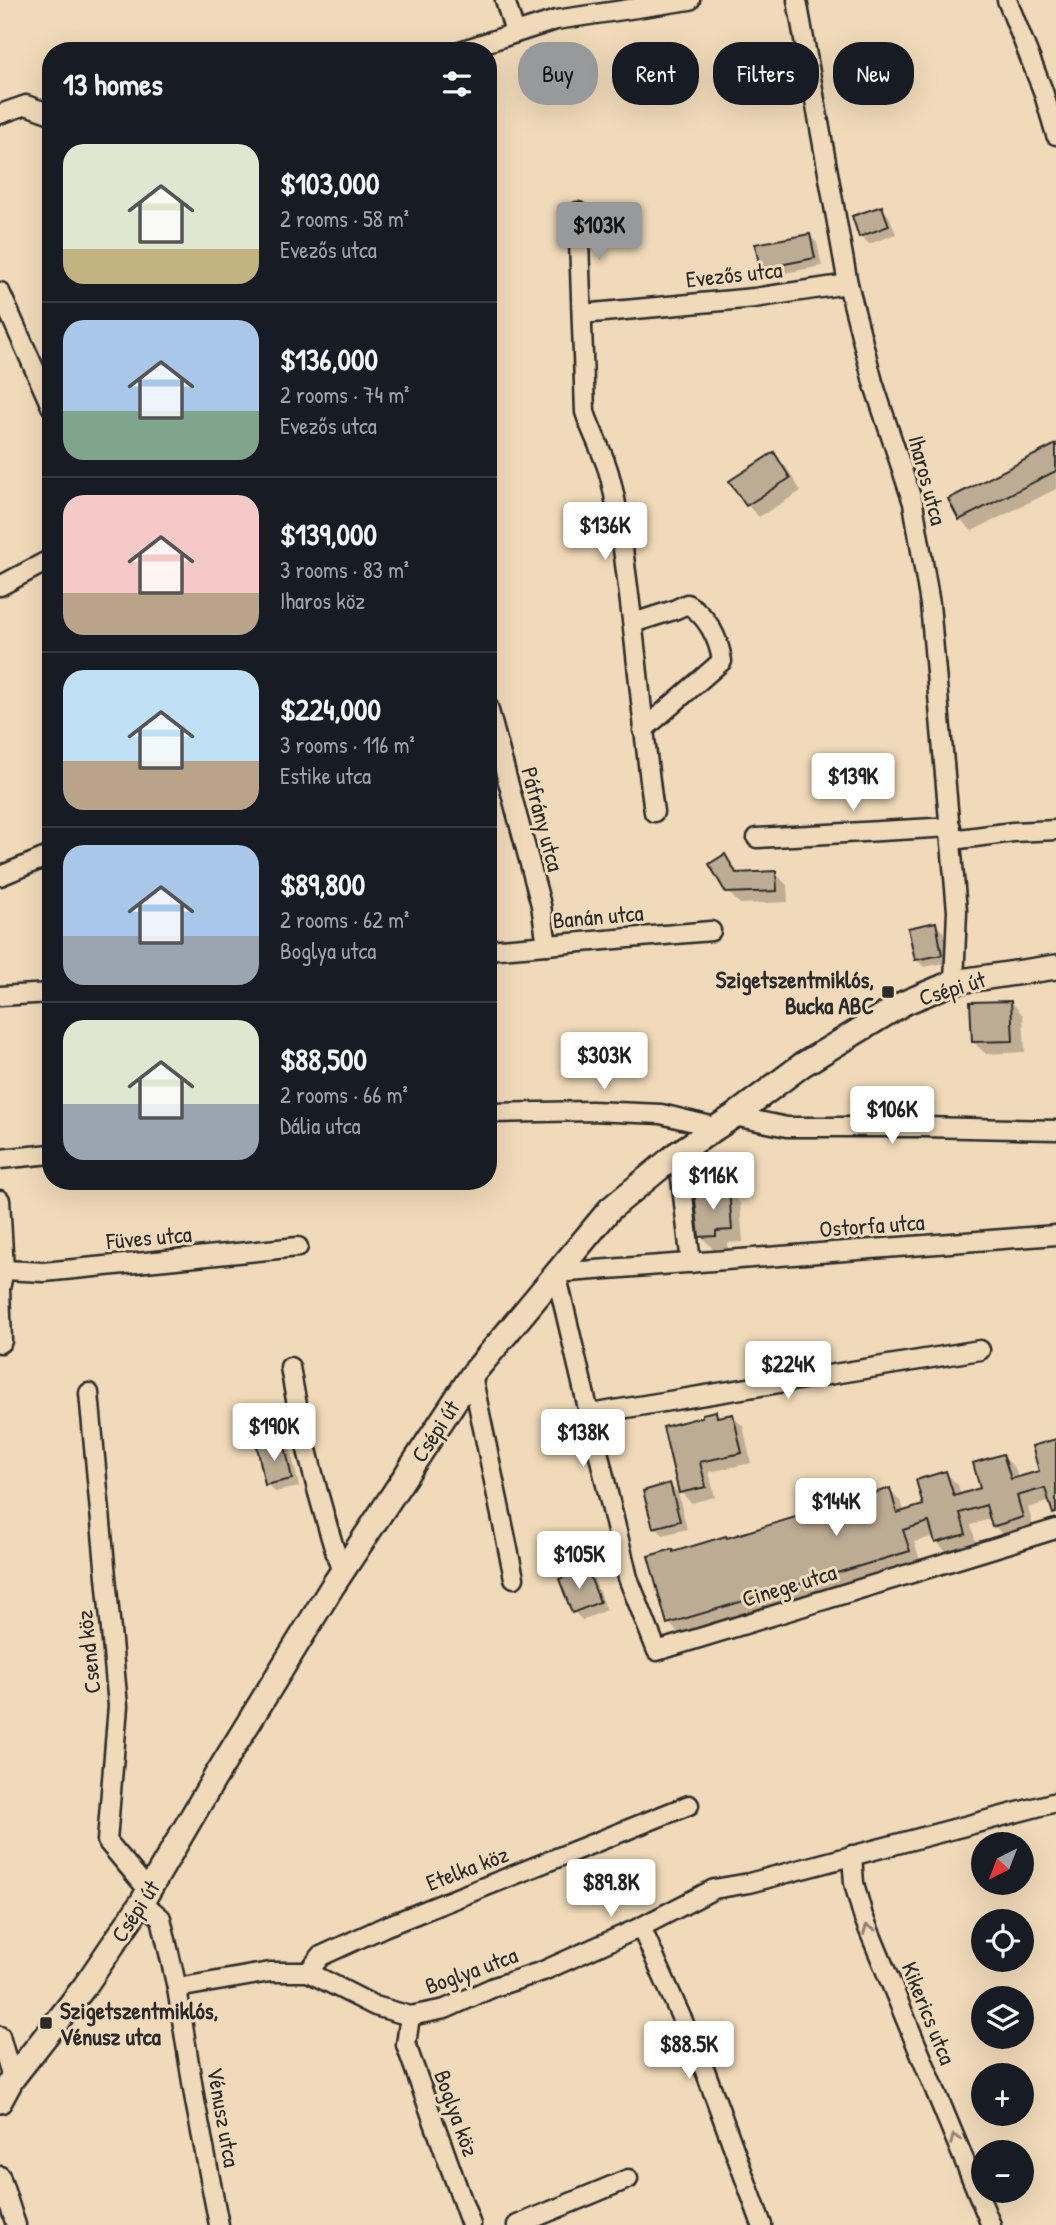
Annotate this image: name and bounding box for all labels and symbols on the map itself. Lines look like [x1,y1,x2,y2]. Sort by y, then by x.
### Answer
pin: $103K [550,202,648,262]
street label: Evezős utca [684,254,784,294]
street label: Iharos utca [901,432,955,528]
pin: $136K [556,503,654,562]
pin: $139K [804,754,902,813]
street label: Páfrány utca [514,763,572,875]
street label: Banán utca [551,897,645,935]
street label: Csépi út [915,963,990,1013]
place label: Szigetszentmiklós, Bucka ABC [716,964,874,1021]
marker: Szigetszentmiklós, Bucka ABC [880,984,896,1000]
pin: $303K [555,1032,653,1092]
pin: $106K [843,1086,941,1146]
pin: $116K [664,1152,762,1212]
street label: Ostorfa utca [818,1206,926,1244]
street label: Füves utca [104,1218,193,1256]
pin: $224K [739,1342,837,1401]
street label: Csépi út [403,1393,467,1468]
pin: $190K [225,1404,323,1463]
pin: $138K [534,1410,632,1469]
pin: $144K [787,1478,885,1538]
pin: $105K [530,1532,628,1591]
street label: Cinege utca [738,1556,840,1614]
street label: Csend köz [68,1608,108,1695]
north arrow [971,1832,1034,1895]
street label: Etelka köz [421,1838,513,1898]
pin: $89.8K [554,1860,668,1919]
street label: Csépi út [103,1873,167,1948]
one-way arrow [863,1924,877,1936]
street label: Boglya utca [420,1939,522,2001]
street label: Kikerics utca [894,1957,964,2069]
place label: Szigetszentmiklós, Vénusz utca [60,1995,218,2052]
marker: Szigetszentmiklós, Vénusz utca [38,2015,54,2031]
pin: $88.5K [632,2022,746,2081]
street label: Vénusz utca [200,2065,248,2169]
street label: Boglya köz [427,2065,487,2161]
one-way arrow [950,2134,964,2146]

